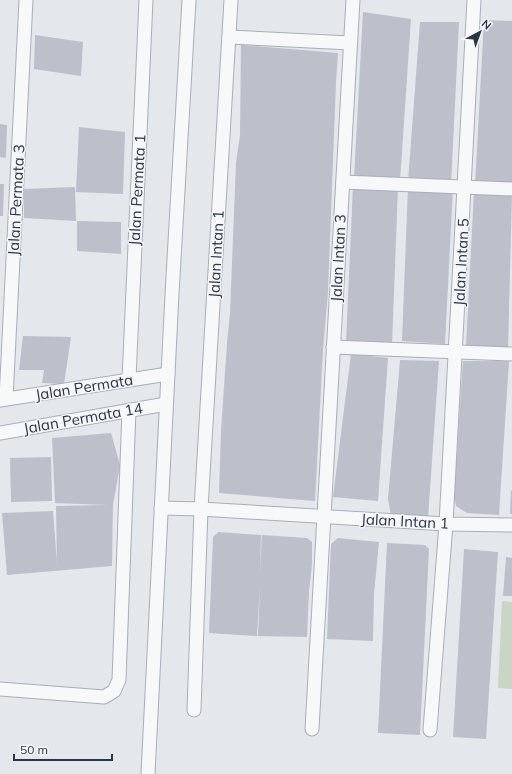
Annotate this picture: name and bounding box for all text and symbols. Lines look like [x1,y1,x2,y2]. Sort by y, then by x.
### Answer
north arrow [460,12,500,52]
text: N [479,16,494,32]
street label: Jalan Permata 1 [125,134,149,246]
street label: Jalan Permata 3 [4,144,28,256]
street label: Jalan Intan 1 [204,210,228,298]
street label: Jalan Intan 3 [326,214,350,302]
street label: Jalan Intan 5 [449,218,473,306]
street label: Jalan Permata [34,370,134,404]
street label: Jalan Permata 14 [22,398,144,438]
street label: Jalan Intan 1 [361,509,449,533]
scale bar [14,736,112,762]
text: 50 m [20,742,48,757]

